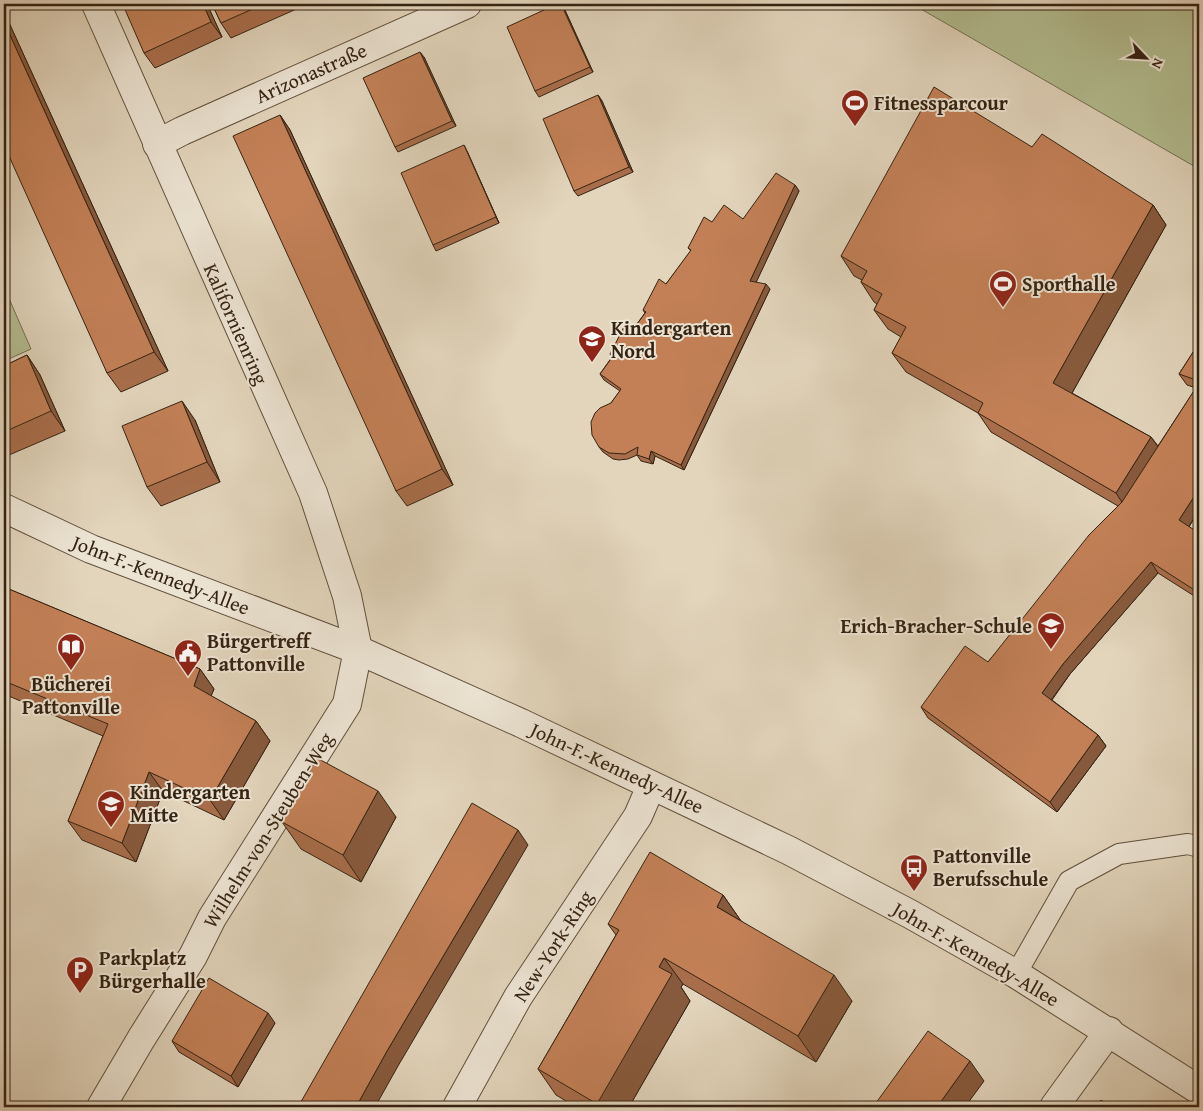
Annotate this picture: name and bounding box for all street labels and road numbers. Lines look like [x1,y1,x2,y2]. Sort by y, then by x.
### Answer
street label: Arizonastraße [250,35,371,110]
street label: Kalifornienring [197,259,276,389]
street label: John-F.-Kennedy-Allee [65,526,254,622]
street label: John-F.-Kennedy-Allee [523,713,709,820]
street label: Wilhelm-von-Steuben-Weg [195,726,340,933]
street label: New-York-Ring [506,884,600,1007]
street label: John-F.-Kennedy-Allee [885,892,1065,1013]

